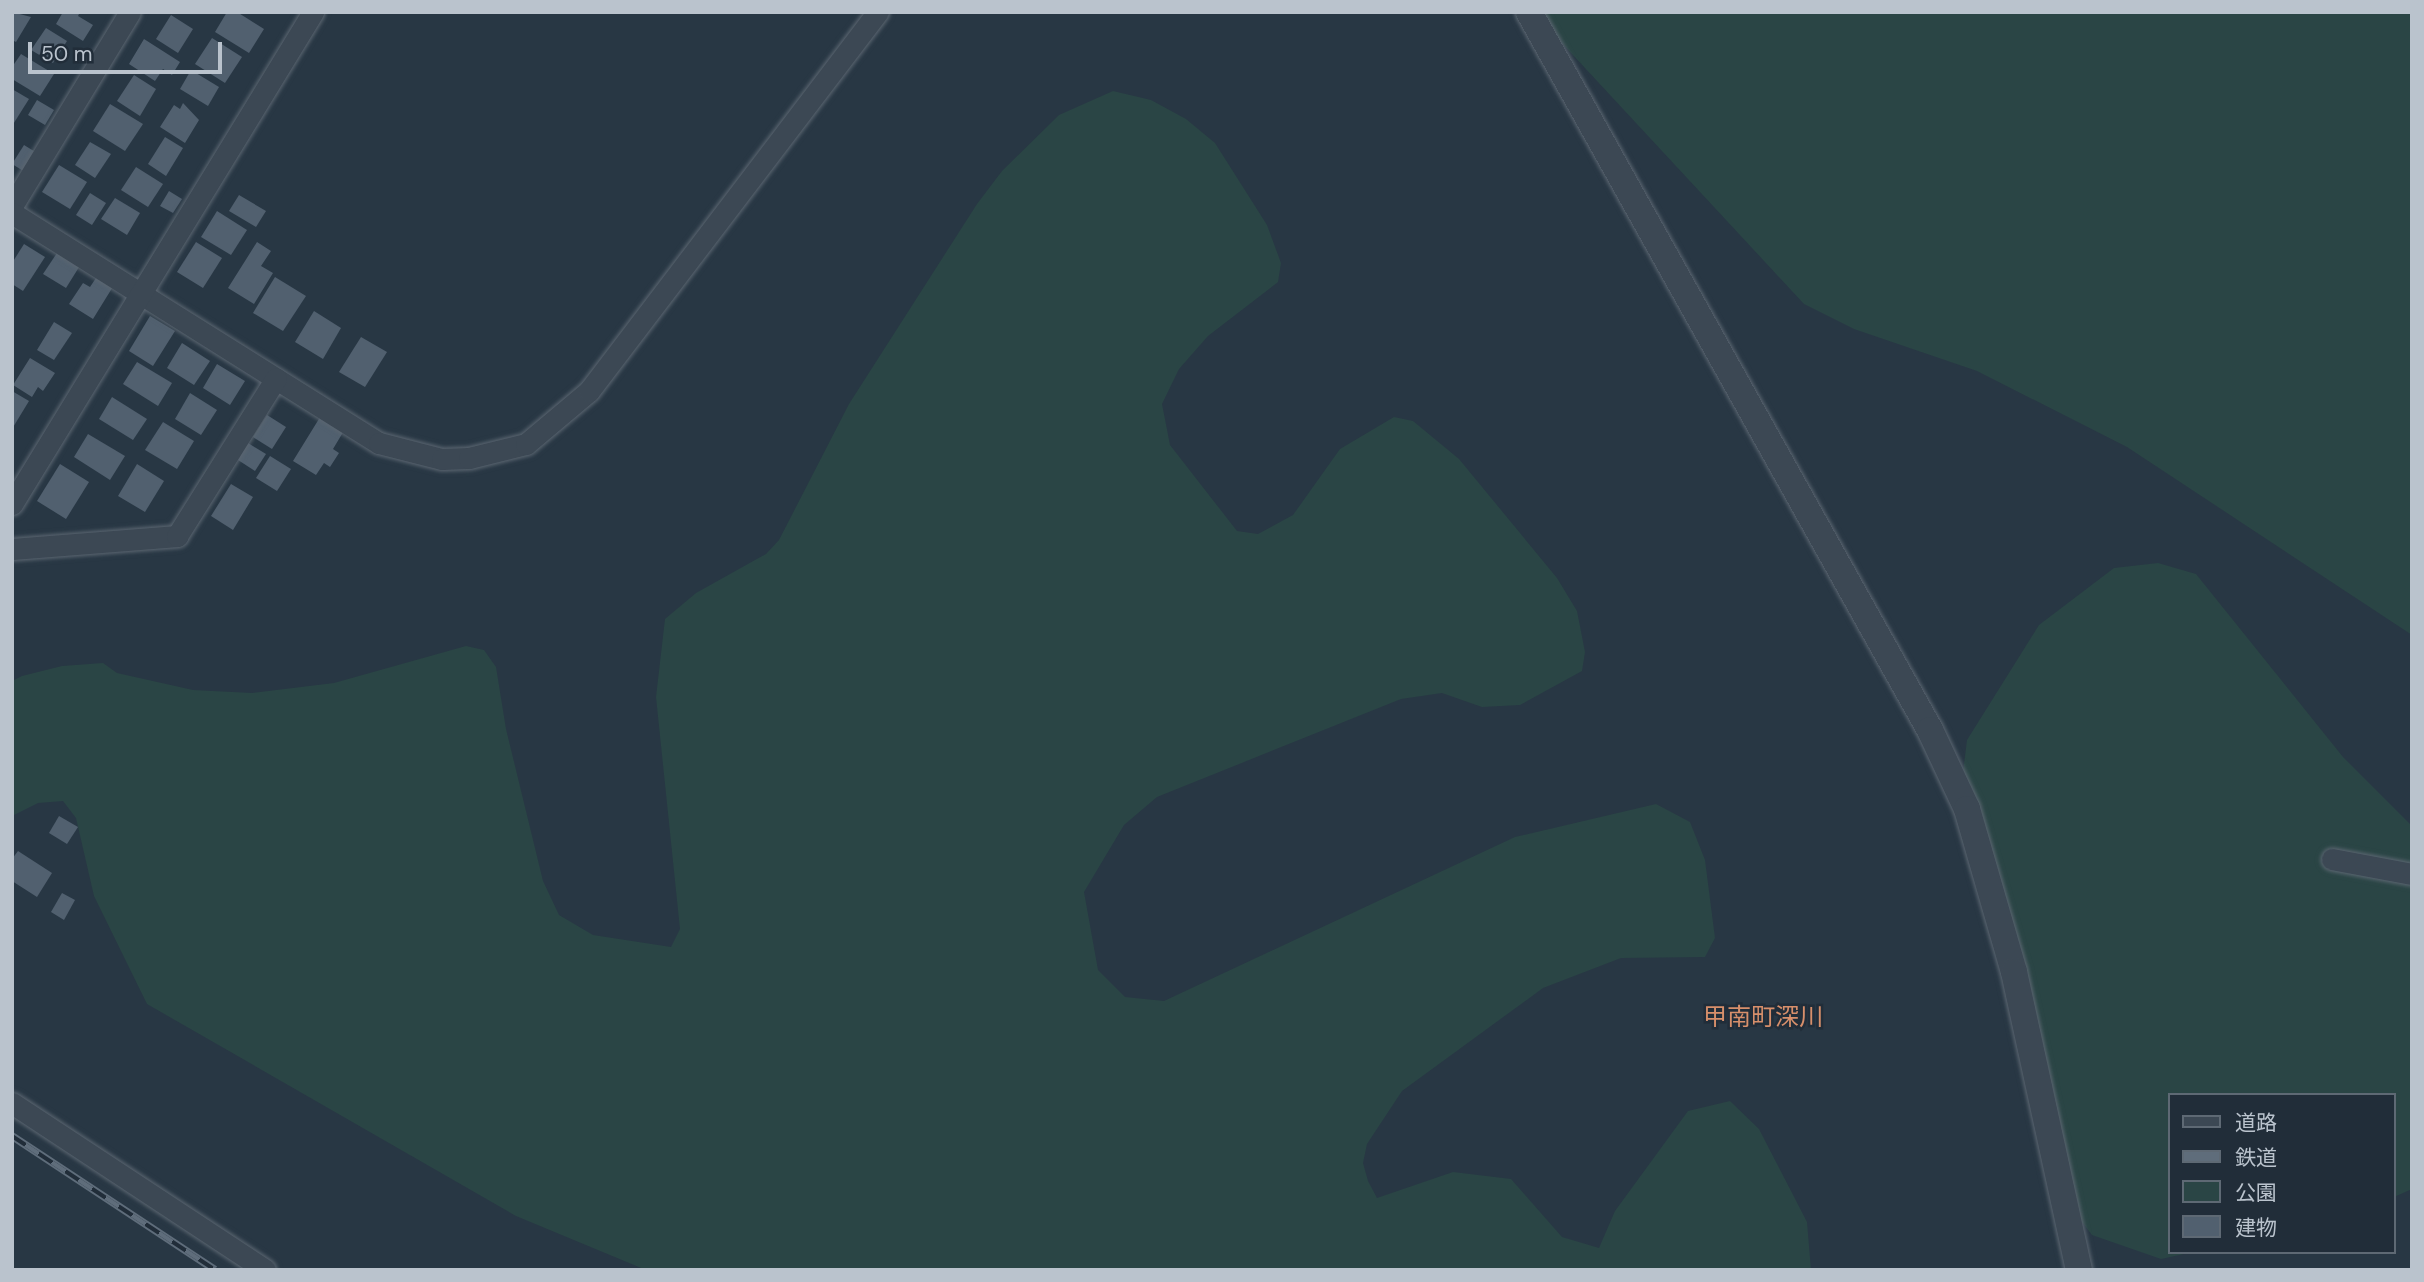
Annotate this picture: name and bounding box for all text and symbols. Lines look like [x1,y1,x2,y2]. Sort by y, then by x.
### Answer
scale bar [32,28,226,72]
text: 50 m [41,40,92,68]
district label: 甲南町深川 [1703,1003,1823,1031]
legend [2168,1093,2396,1254]
text: 道路 [2235,1109,2277,1137]
text: 鉄道 [2235,1144,2277,1172]
text: 公園 [2235,1179,2277,1207]
text: 建物 [2235,1214,2277,1242]

